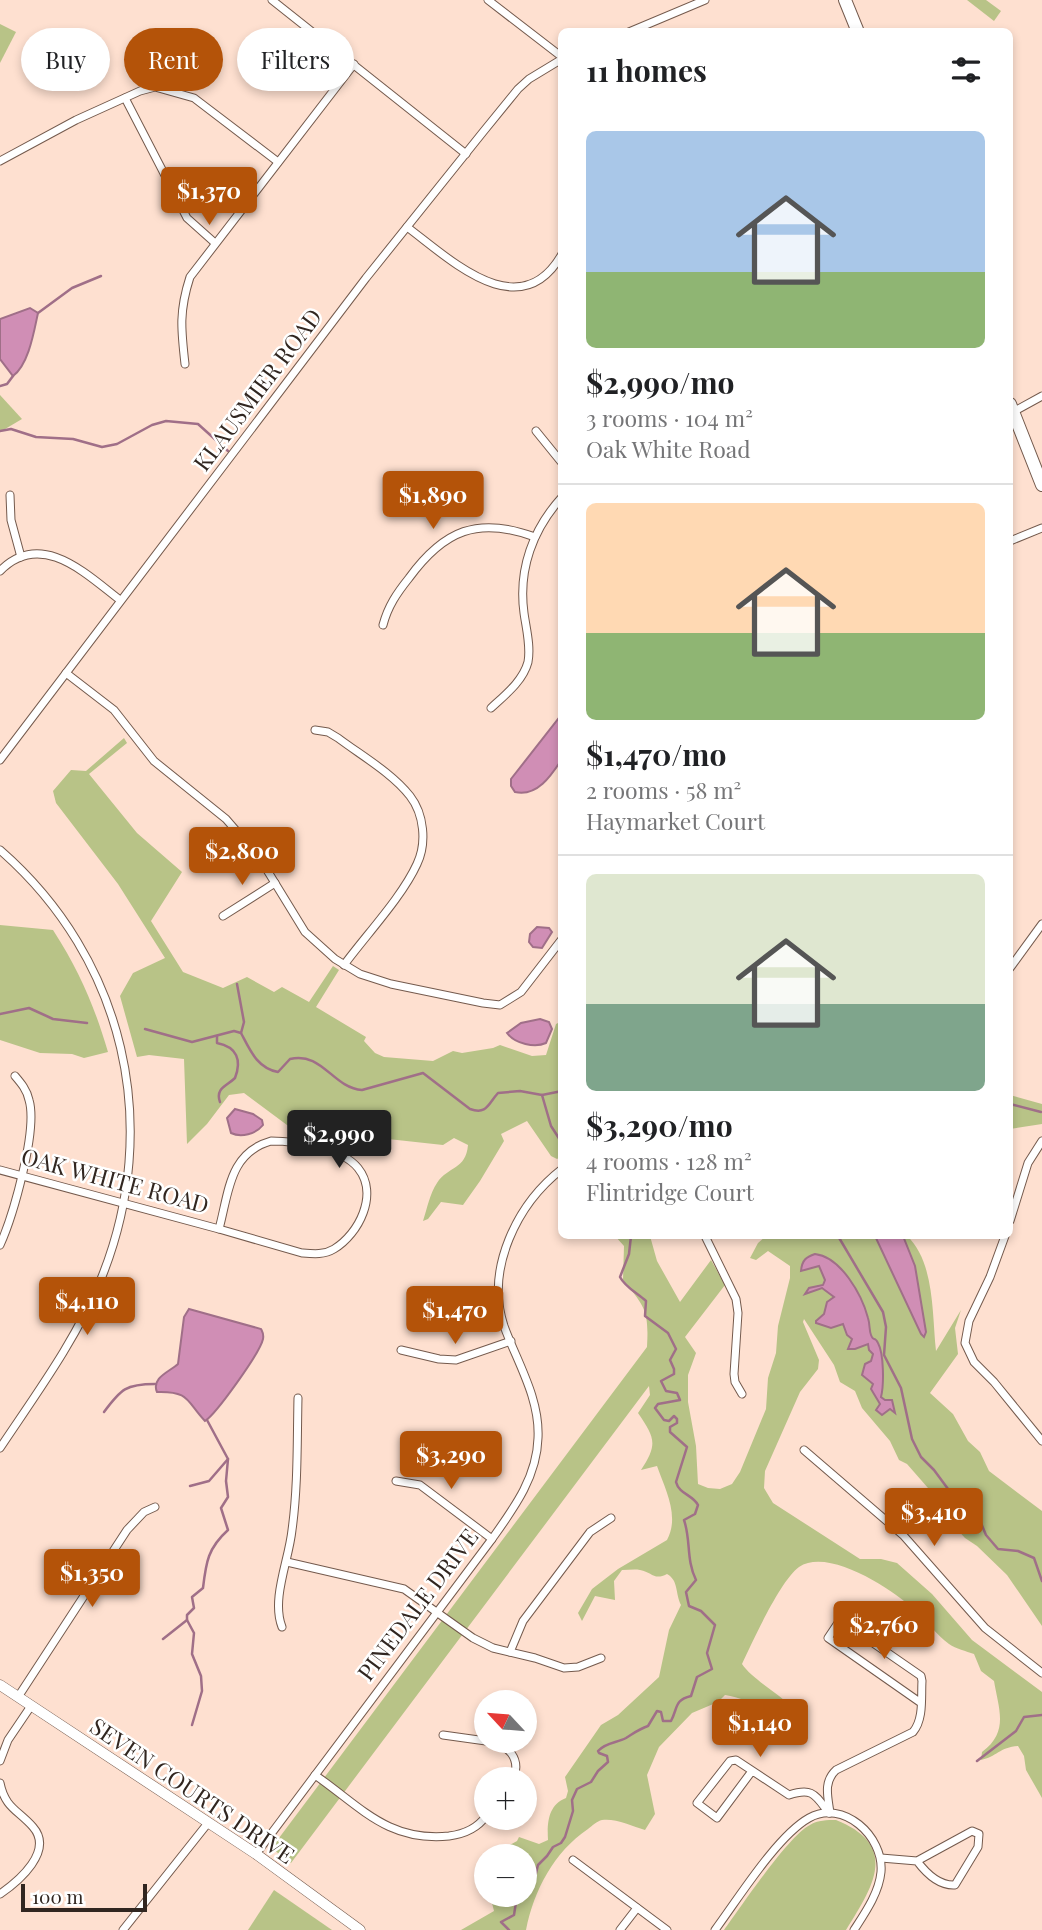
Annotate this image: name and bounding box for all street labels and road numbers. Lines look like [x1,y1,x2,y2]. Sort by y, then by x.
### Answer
street label: KLAUSMIER ROAD [186,302,328,477]
street label: OAK WHITE ROAD [18,1140,213,1220]
street label: PINEDALE DRIVE [349,1522,484,1686]
street label: SEVEN COURTS DRIVE [85,1710,301,1870]

